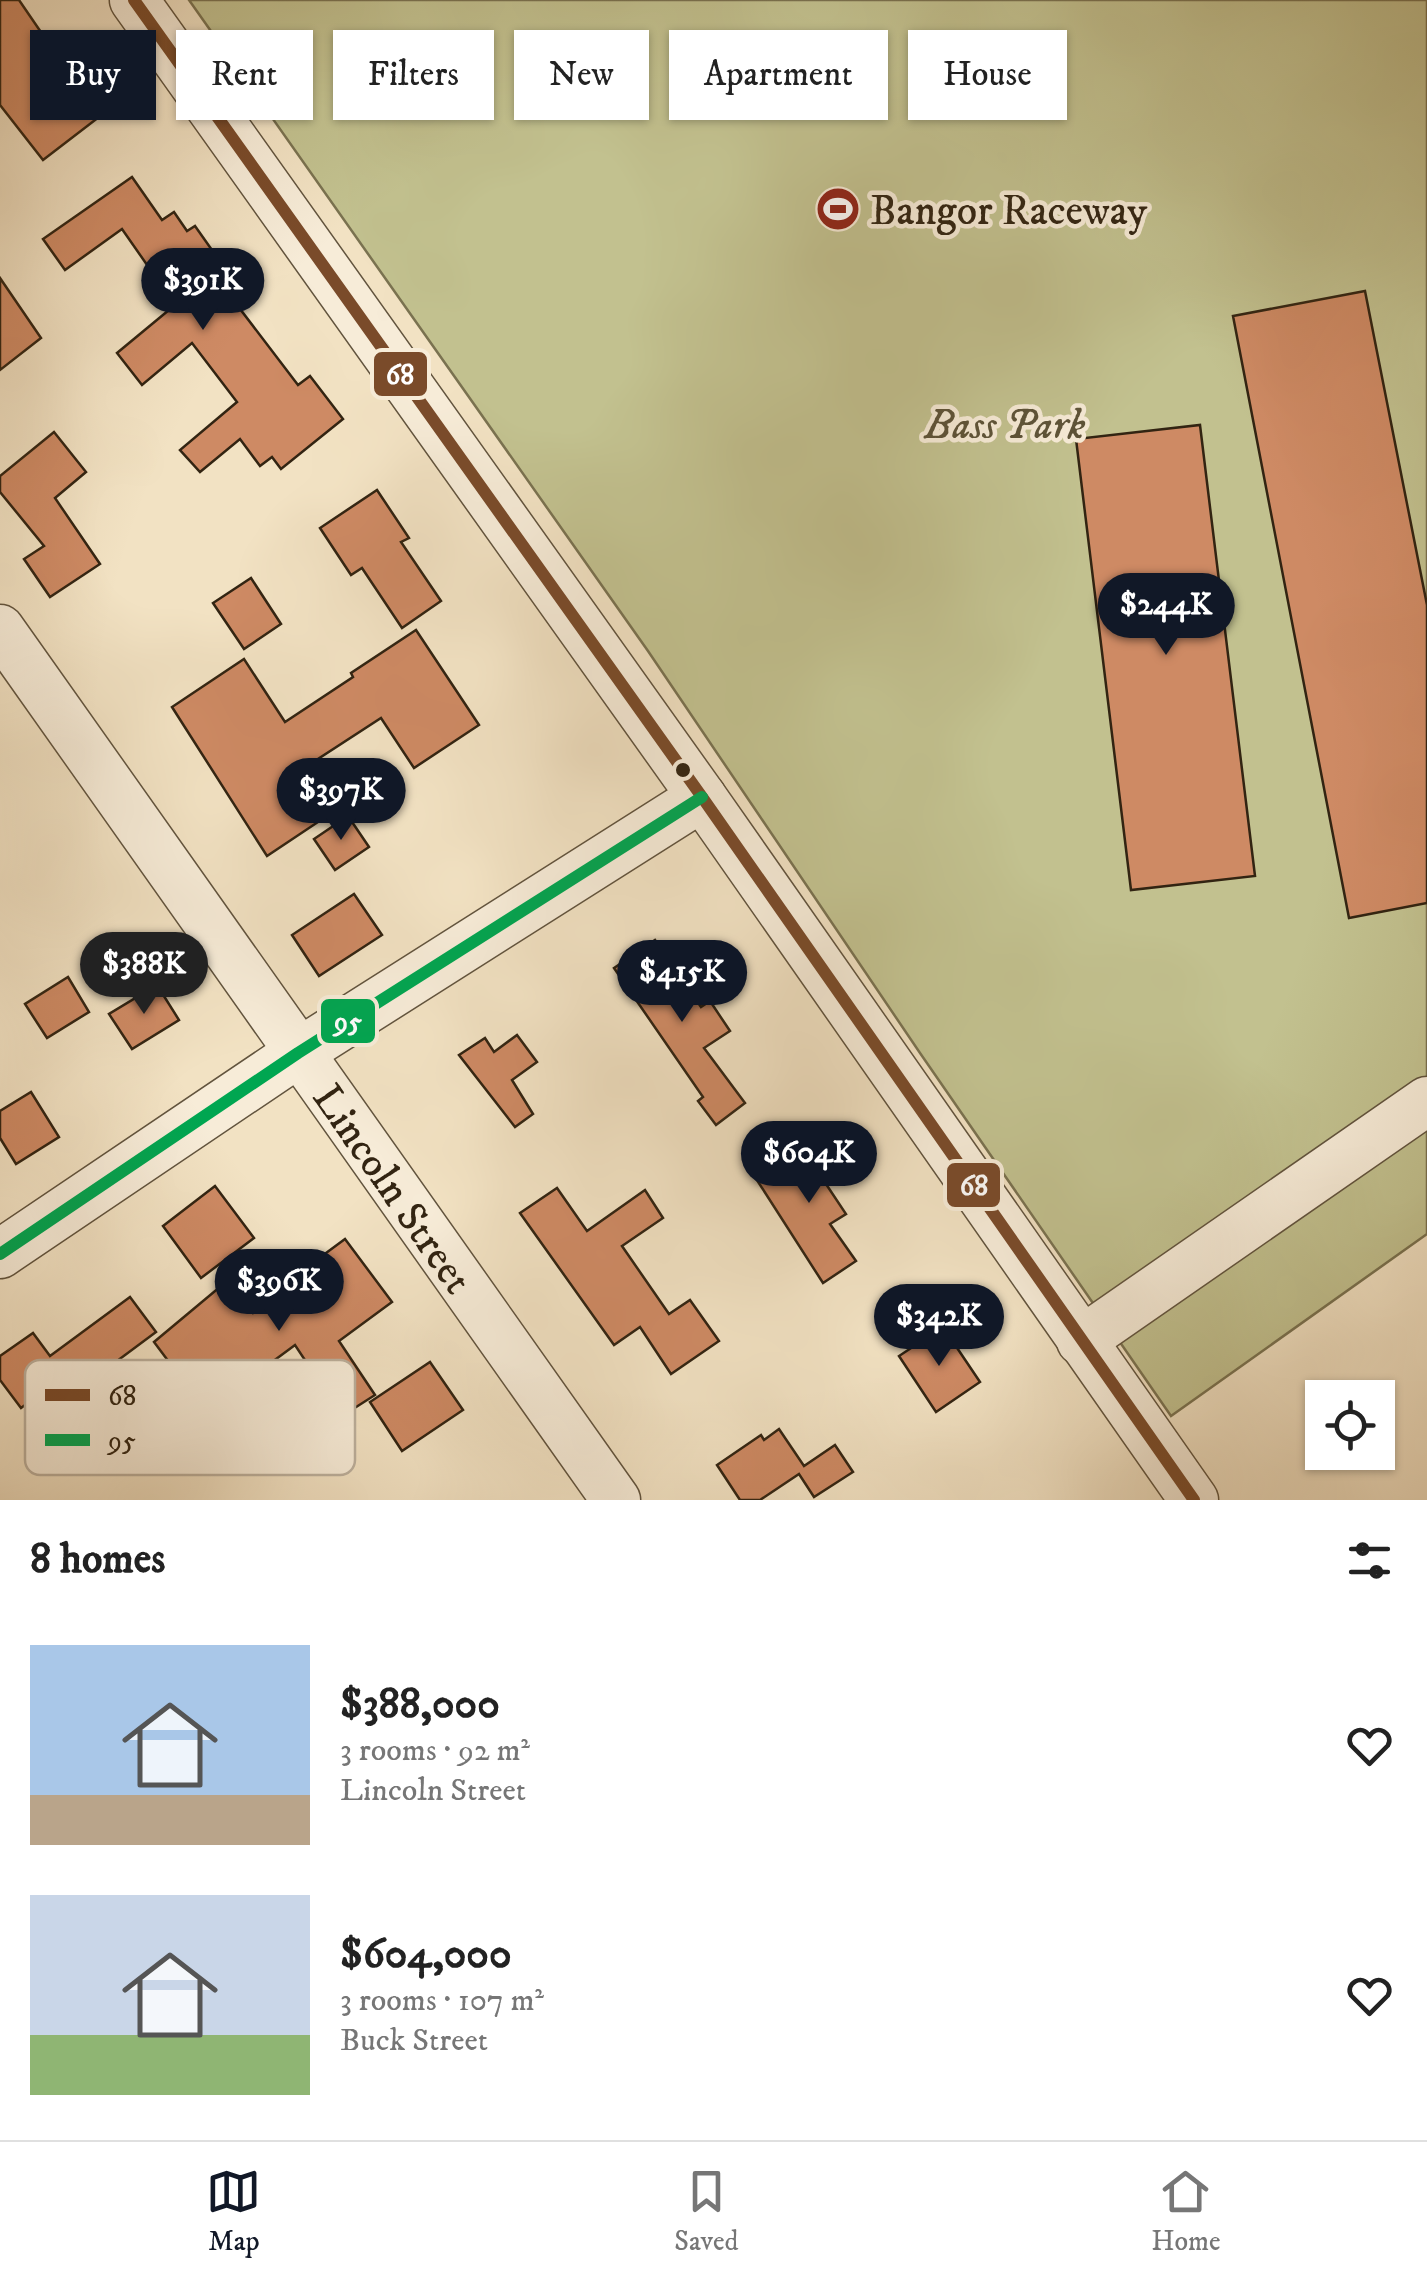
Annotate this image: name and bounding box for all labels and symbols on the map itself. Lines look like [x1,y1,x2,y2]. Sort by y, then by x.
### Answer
sports icon: Bangor Raceway [815,186,861,232]
place label: Bangor Raceway [870,186,1148,238]
pin: $391K [133,248,273,333]
line badge: 68 [372,350,429,398]
text: 68 [386,358,414,393]
park label: Bass Park [923,400,1086,452]
pin: $244K [1096,573,1236,658]
pin: $397K [271,758,411,843]
unlabelled marker [673,760,693,780]
pin: $388K [74,932,214,1017]
pin: $415K [612,940,752,1025]
line badge: 95 [319,997,377,1045]
text: 95 [332,1005,362,1040]
street label: Lincoln Street [300,1075,483,1305]
pin: $604K [739,1121,879,1206]
line badge: 68 [945,1161,1002,1209]
text: 68 [960,1169,988,1204]
pin: $396K [209,1249,349,1334]
pin: $342K [869,1284,1009,1369]
legend [25,1360,355,1475]
text: 68 [108,1379,137,1414]
text: 95 [106,1424,136,1459]

